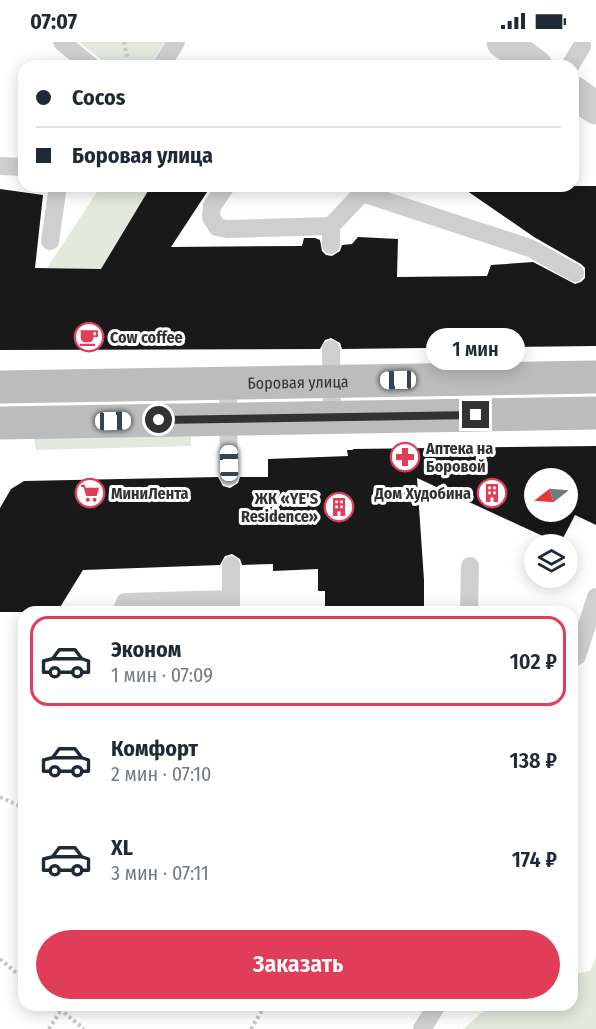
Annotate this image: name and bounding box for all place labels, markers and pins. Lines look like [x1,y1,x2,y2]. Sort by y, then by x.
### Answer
cafe icon: Cow coffee [73,321,105,353]
place label: Cow coffee [110,328,183,347]
place label: Аптека на Боровой [425,439,493,476]
pharmacy icon: Аптека на Боровой [389,441,421,473]
supermarket icon: МиниЛента [74,477,106,509]
building icon: Дом Худобина [476,477,508,509]
place label: МиниЛента [111,484,189,503]
place label: Дом Худобина [373,484,471,503]
place label: ЖК «YE'S Residence» [241,489,318,526]
building icon: ЖК «YE'S Residence» [323,491,355,523]

